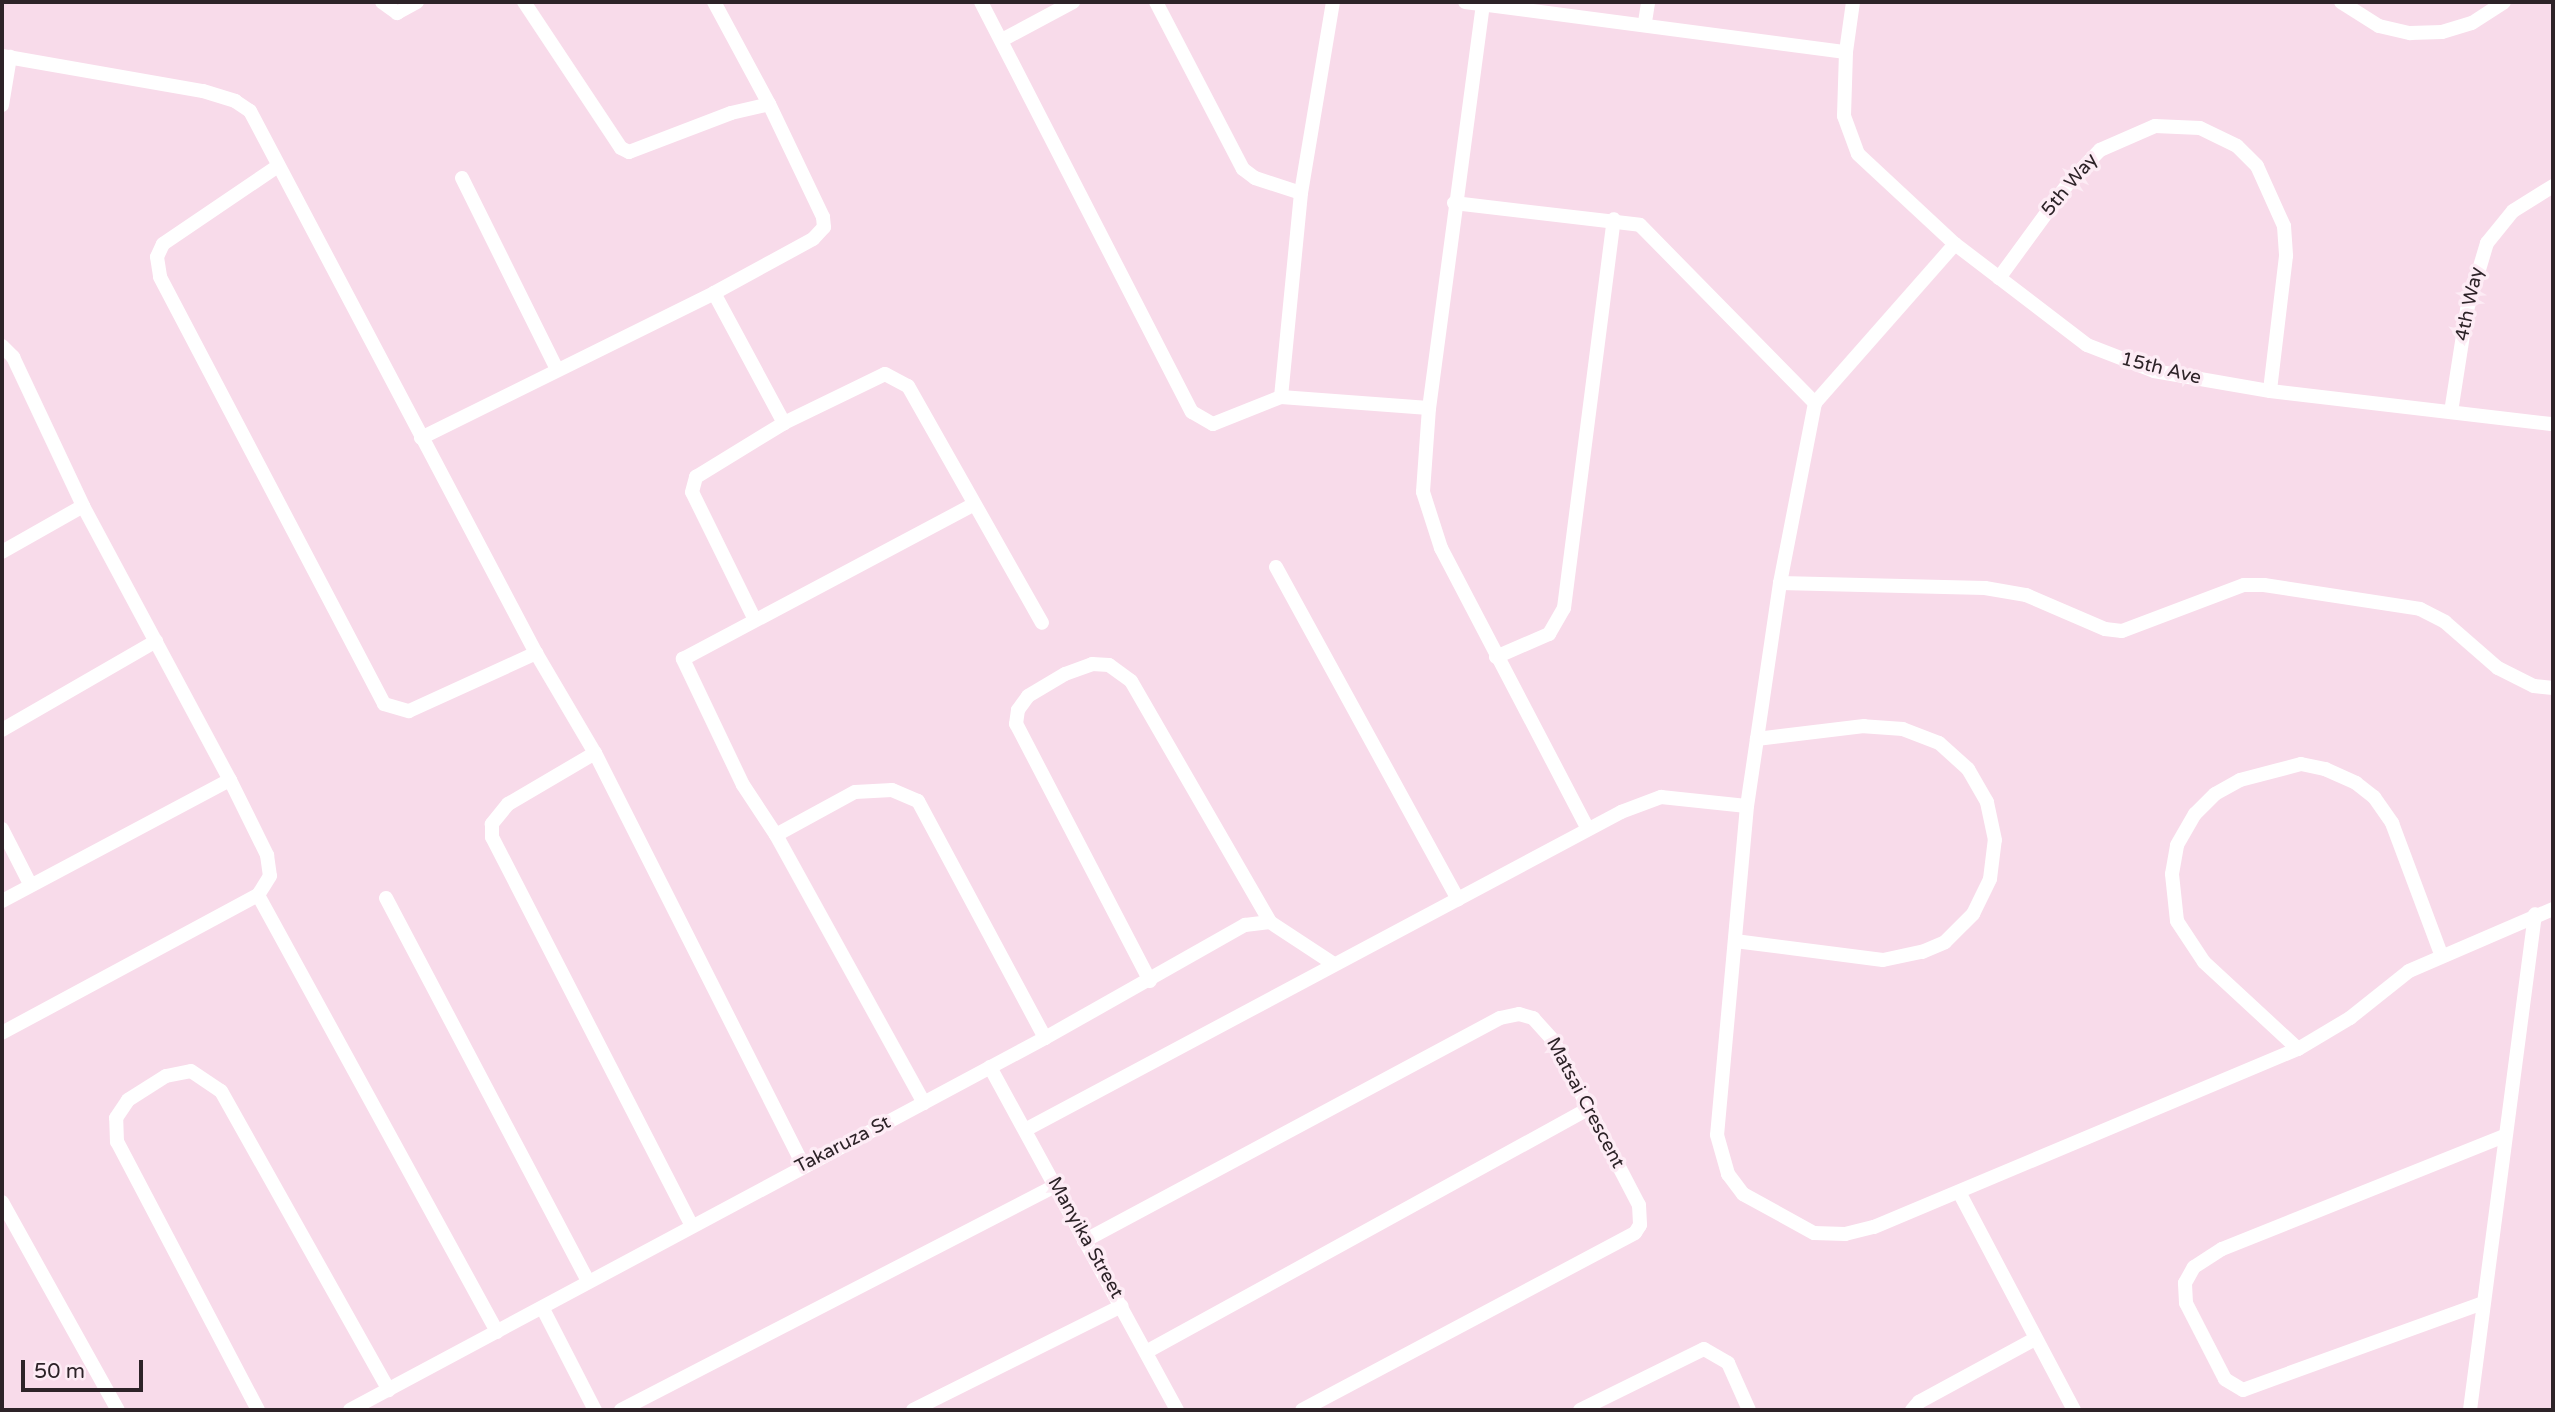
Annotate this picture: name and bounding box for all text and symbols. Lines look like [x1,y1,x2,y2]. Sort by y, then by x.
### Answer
street label: 5th Way [2037,149,2103,221]
street label: 4th Way [2451,265,2489,343]
street label: 15th Ave [2119,348,2203,390]
street label: Matsai Crescent [1541,1034,1629,1172]
street label: Takaruza St [791,1111,895,1179]
street label: Manyika Street [1042,1173,1128,1303]
scale bar [24,1346,147,1390]
text: 50 m [34,1359,85,1384]

